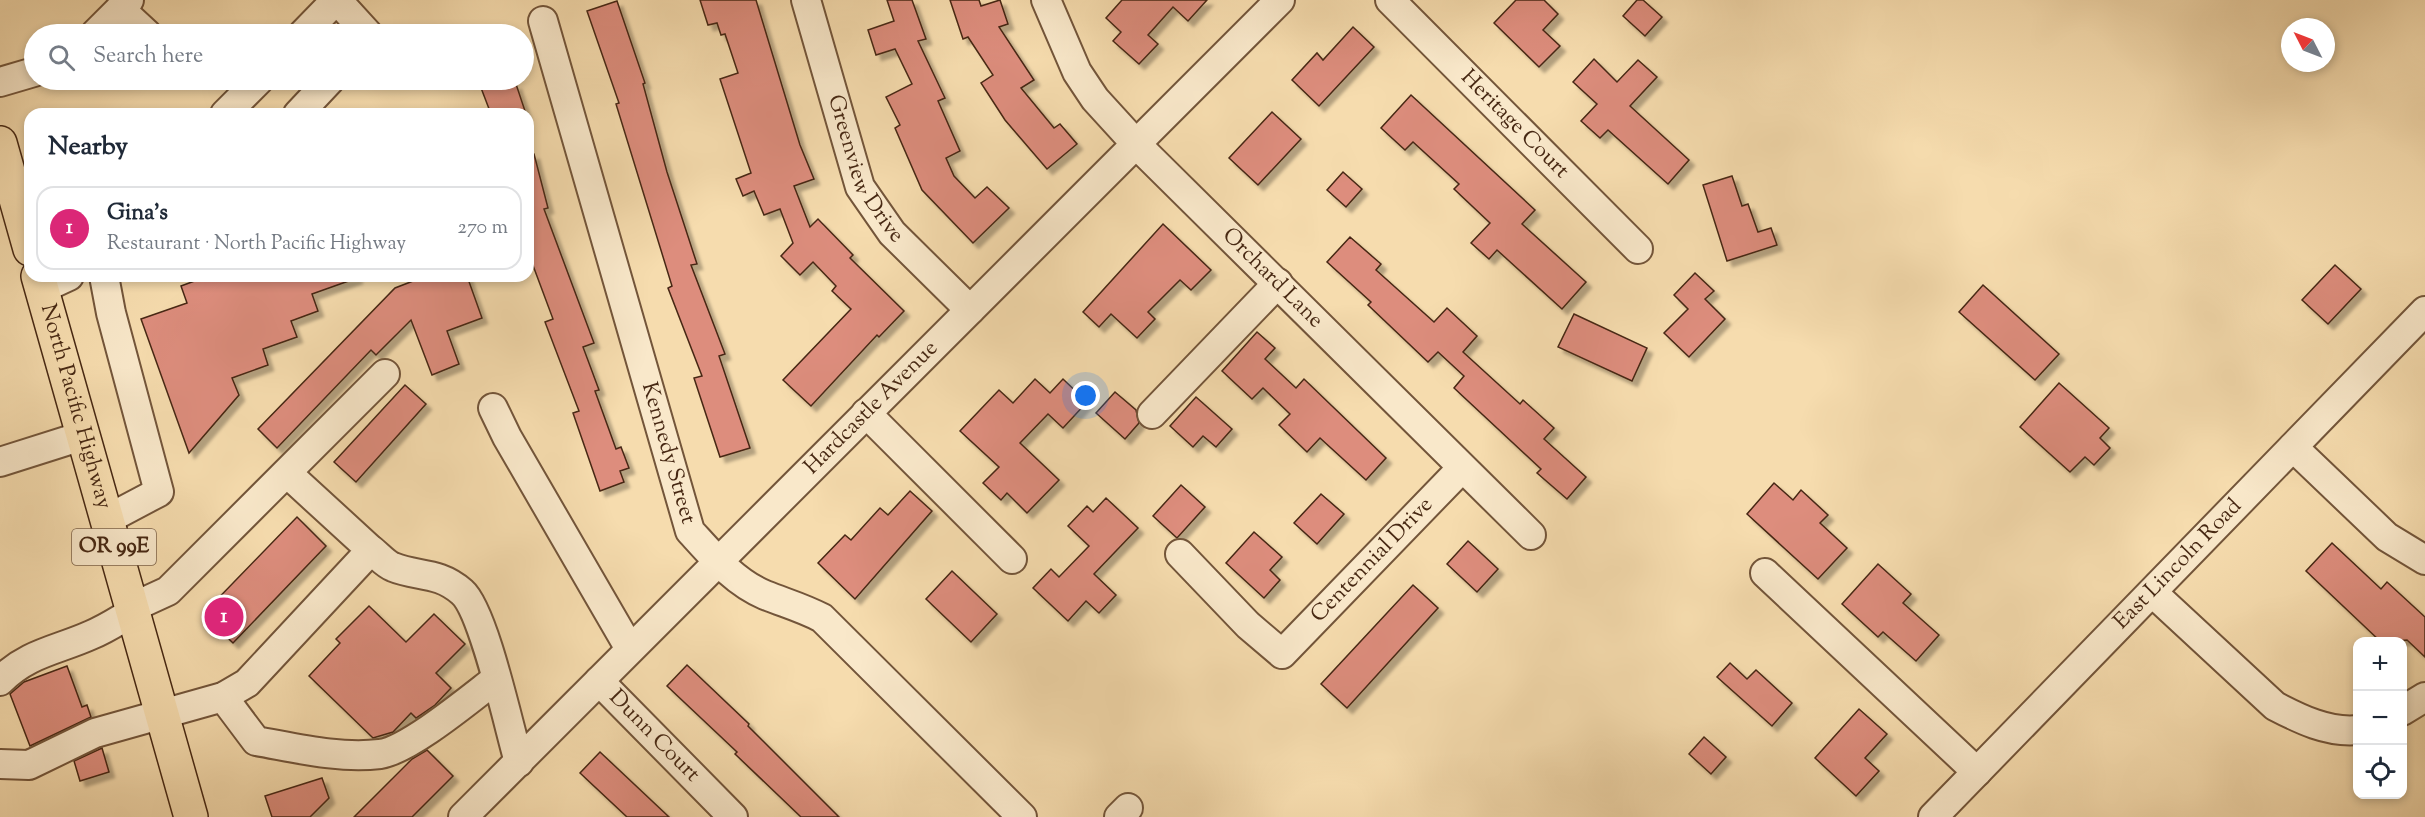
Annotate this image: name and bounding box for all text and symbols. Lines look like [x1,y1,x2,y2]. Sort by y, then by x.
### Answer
north arrow [2281,18,2335,72]
search box [24,24,534,90]
icon: search [45,41,78,74]
text: Search here [93,41,203,73]
street label: Heritage Court [1453,63,1576,187]
street label: Greenview Drive [818,91,910,251]
text: Nearby [48,129,128,166]
text: Gina's [107,198,168,230]
text: 1 [66,214,73,243]
text: 270 m [458,214,508,243]
street label: Orchard Lane [1214,221,1330,336]
text: Restaurant · North Pacific Highway [107,230,406,259]
street label: North Pacific Highway [31,301,119,513]
street label: Hardcastle Avenue [797,334,946,483]
street label: Kennedy Street [632,379,703,528]
your location [1071,381,1100,410]
street label: Centennial Drive [1304,490,1441,631]
street label: East Lincoln Road [2107,492,2250,637]
road number: OR 99E [72,529,156,565]
pin: 1 [204,594,244,640]
map controls [2353,637,2407,799]
button: + [2353,637,2407,691]
street label: Dunn Court [601,683,707,790]
button: − [2353,691,2407,745]
button: locate [2353,745,2407,799]

